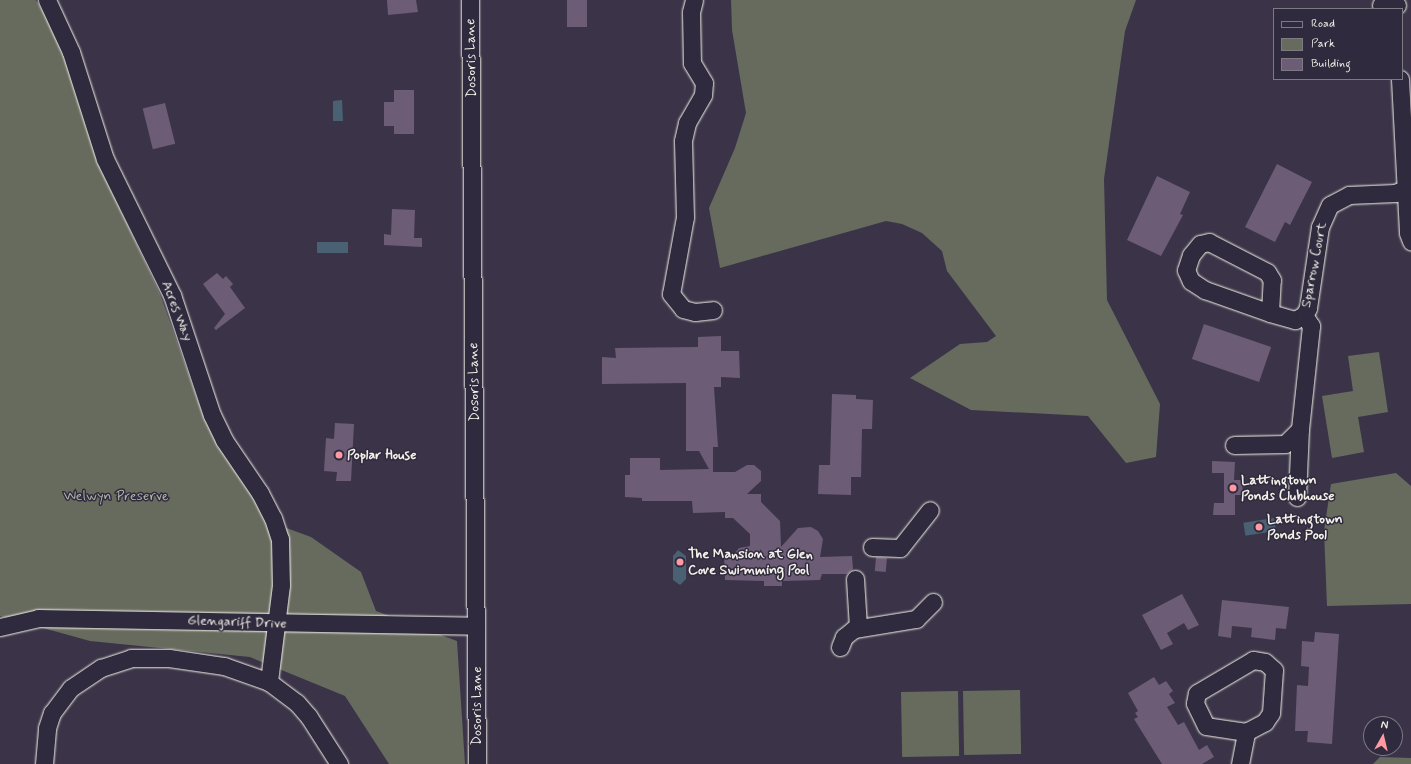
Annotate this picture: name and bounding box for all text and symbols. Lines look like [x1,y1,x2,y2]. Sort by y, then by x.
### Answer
legend [1273,8,1403,80]
text: Road [1311,16,1335,32]
street label: Dosoris Lane [462,19,480,97]
text: Park [1311,36,1335,52]
text: Building [1311,56,1351,72]
street label: Sparrow Court [1298,221,1330,309]
street label: Acres Way [158,278,196,344]
street label: Dosoris Lane [465,343,483,421]
place label: Poplar House [347,447,418,463]
marker: Poplar House [334,450,344,460]
place label: Lattingtown Ponds Clubhouse [1241,472,1338,504]
marker: Lattingtown Ponds Clubhouse [1228,483,1238,493]
park label: Welwyn Preserve [64,488,168,504]
place label: Lattingtown Ponds Pool [1267,511,1343,544]
marker: Lattingtown Ponds Pool [1254,522,1264,532]
place label: The Mansion at Glen Cove Swimming Pool [688,546,815,578]
marker: The Mansion at Glen Cove Swimming Pool [675,557,685,567]
street label: Glengariff Drive [188,612,286,632]
street label: Dosoris Lane [469,667,485,745]
north arrow [1363,716,1403,756]
text: N [1380,718,1389,733]

